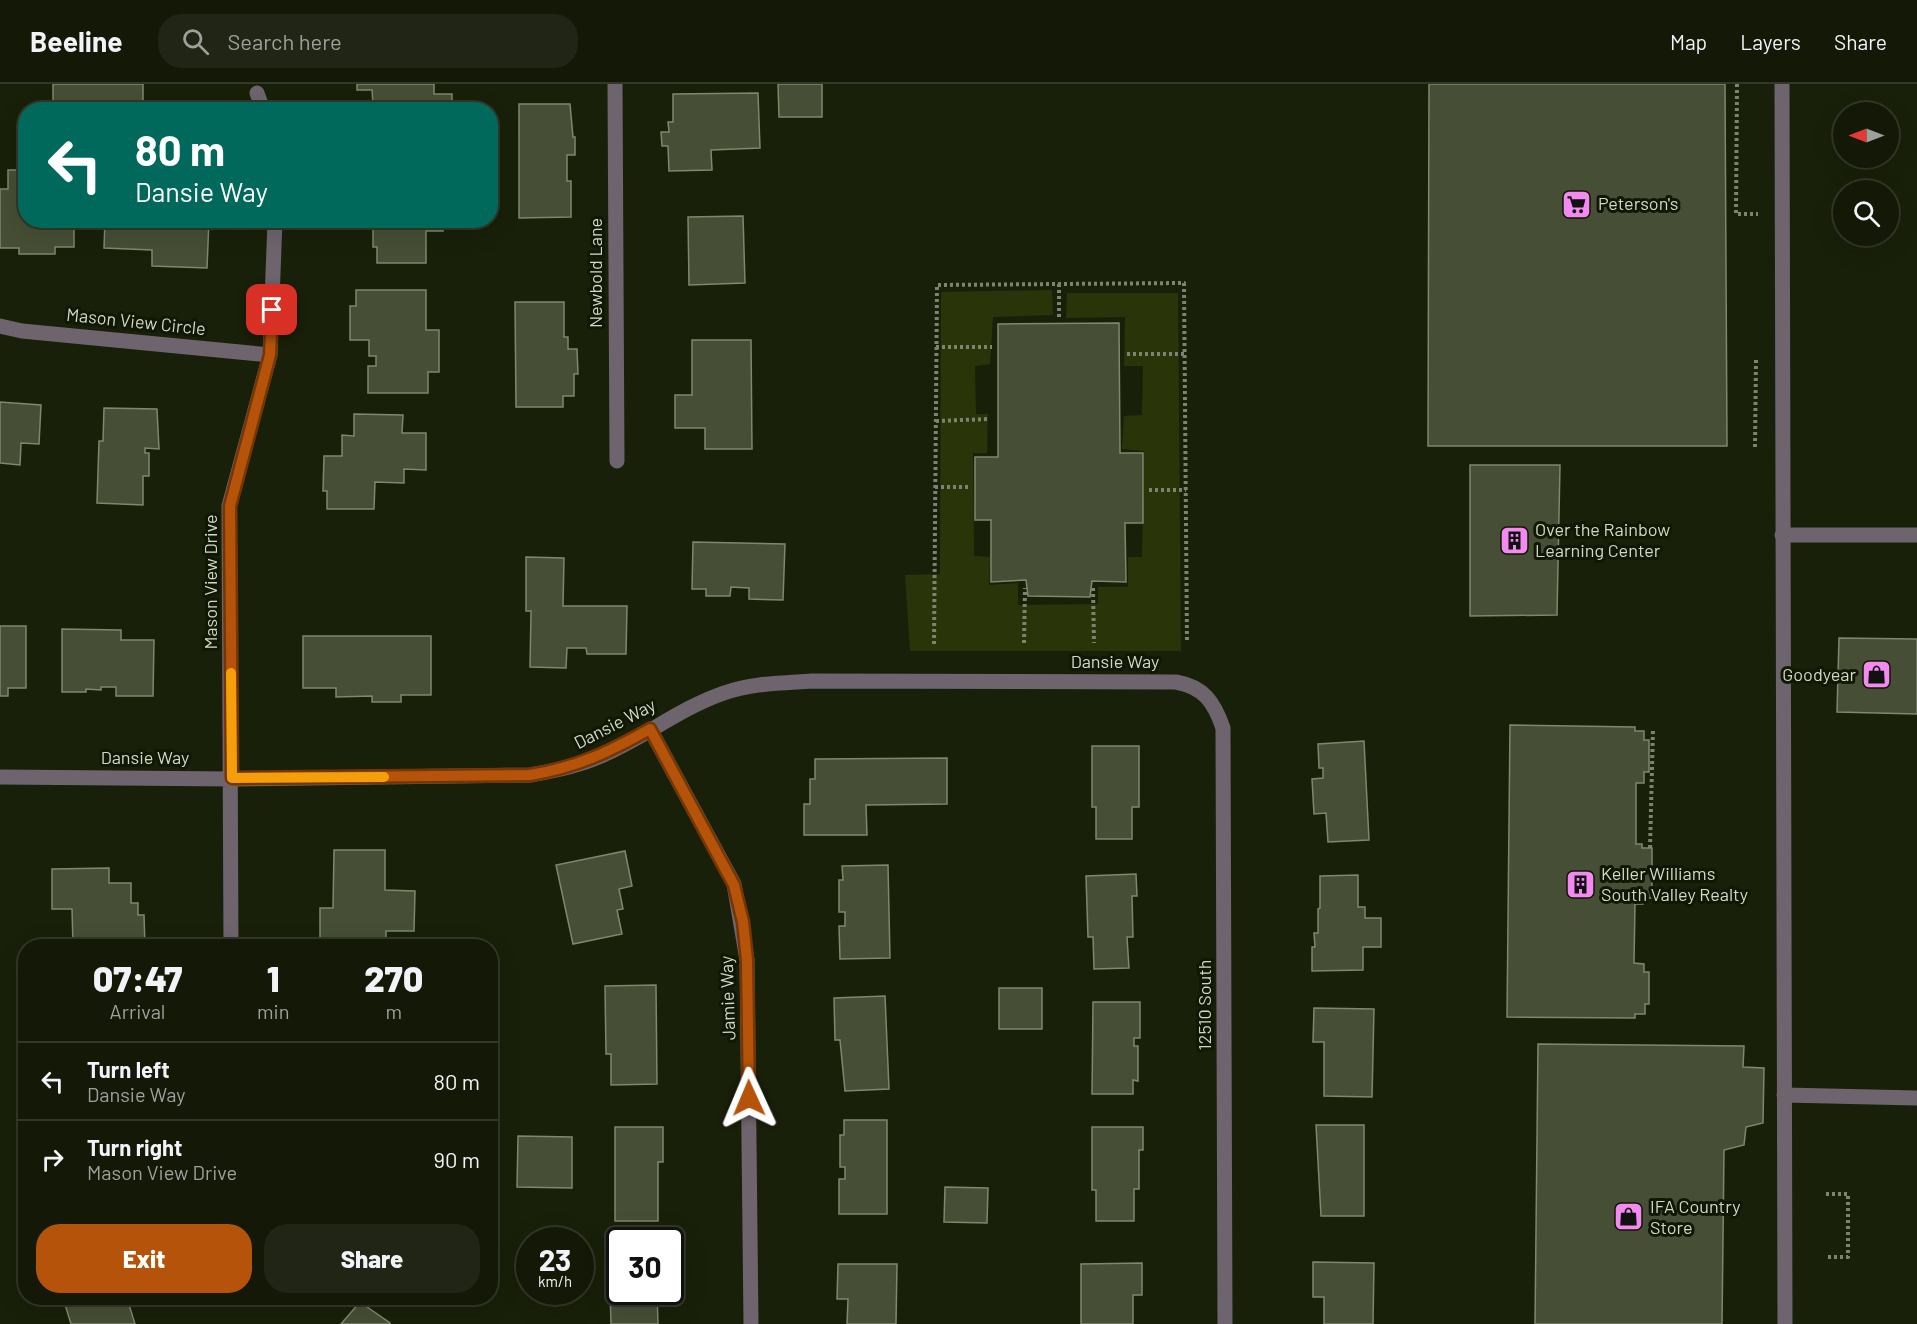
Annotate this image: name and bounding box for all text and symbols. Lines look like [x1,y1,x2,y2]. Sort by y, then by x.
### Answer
search box [158,14,578,68]
text: Beeline [30,24,122,58]
icon: search [179,25,212,58]
text: Search here [227,28,342,54]
text: Map [1670,29,1707,54]
text: Layers [1740,29,1801,54]
text: Share [1834,29,1887,54]
north arrow [1833,102,1899,168]
map controls [1833,102,1899,246]
text: 80 m [135,124,225,174]
icon: left [36,126,114,204]
text: Dansie Way [135,175,268,207]
button: search [1833,180,1899,246]
supermarket icon: Peterson's [1561,188,1593,220]
place label: Peterson's [1598,192,1678,214]
street label: Newbold Lane [584,218,606,328]
pin [246,284,297,335]
icon: arrive [255,293,288,326]
street label: Mason View Circle [65,303,207,339]
street label: Mason View Drive [199,514,221,650]
place label: Over the Rainbow Learning Center [1535,518,1670,561]
building icon: Over the Rainbow Learning Center [1498,524,1530,556]
street label: Dansie Way [1071,650,1159,672]
shop icon: Goodyear [1861,659,1893,691]
place label: Goodyear [1782,663,1856,685]
street label: Dansie Way [570,693,659,753]
street label: Dansie Way [101,746,189,768]
place label: Keller Williams South Valley Realty [1601,862,1748,905]
building icon: Keller Williams South Valley Realty [1564,868,1596,900]
street label: Jamie Way [715,955,739,1041]
text: 07:47 [93,956,182,999]
text: 1 [267,956,280,999]
text: 270 [364,956,423,999]
street label: 12510 South [1193,960,1215,1051]
text: Arrival [110,999,165,1023]
text: min [257,999,289,1023]
text: m [385,999,402,1023]
text: Turn left [87,1056,170,1082]
icon: left [36,1065,69,1098]
position arrow [717,1066,781,1130]
text: 80 m [434,1068,480,1094]
text: Dansie Way [87,1082,186,1106]
text: Turn right [87,1134,182,1160]
icon: right [36,1143,69,1176]
text: 90 m [434,1146,480,1172]
text: Mason View Drive [87,1160,237,1184]
place label: IFA Country Store [1650,1195,1741,1238]
shop icon: IFA Country Store [1613,1201,1645,1233]
button: Exit [36,1224,252,1293]
button: Share [264,1224,480,1293]
speed limit sign: 30 [606,1227,684,1305]
text: 23 [539,1241,571,1277]
text: km/h [538,1272,572,1290]

